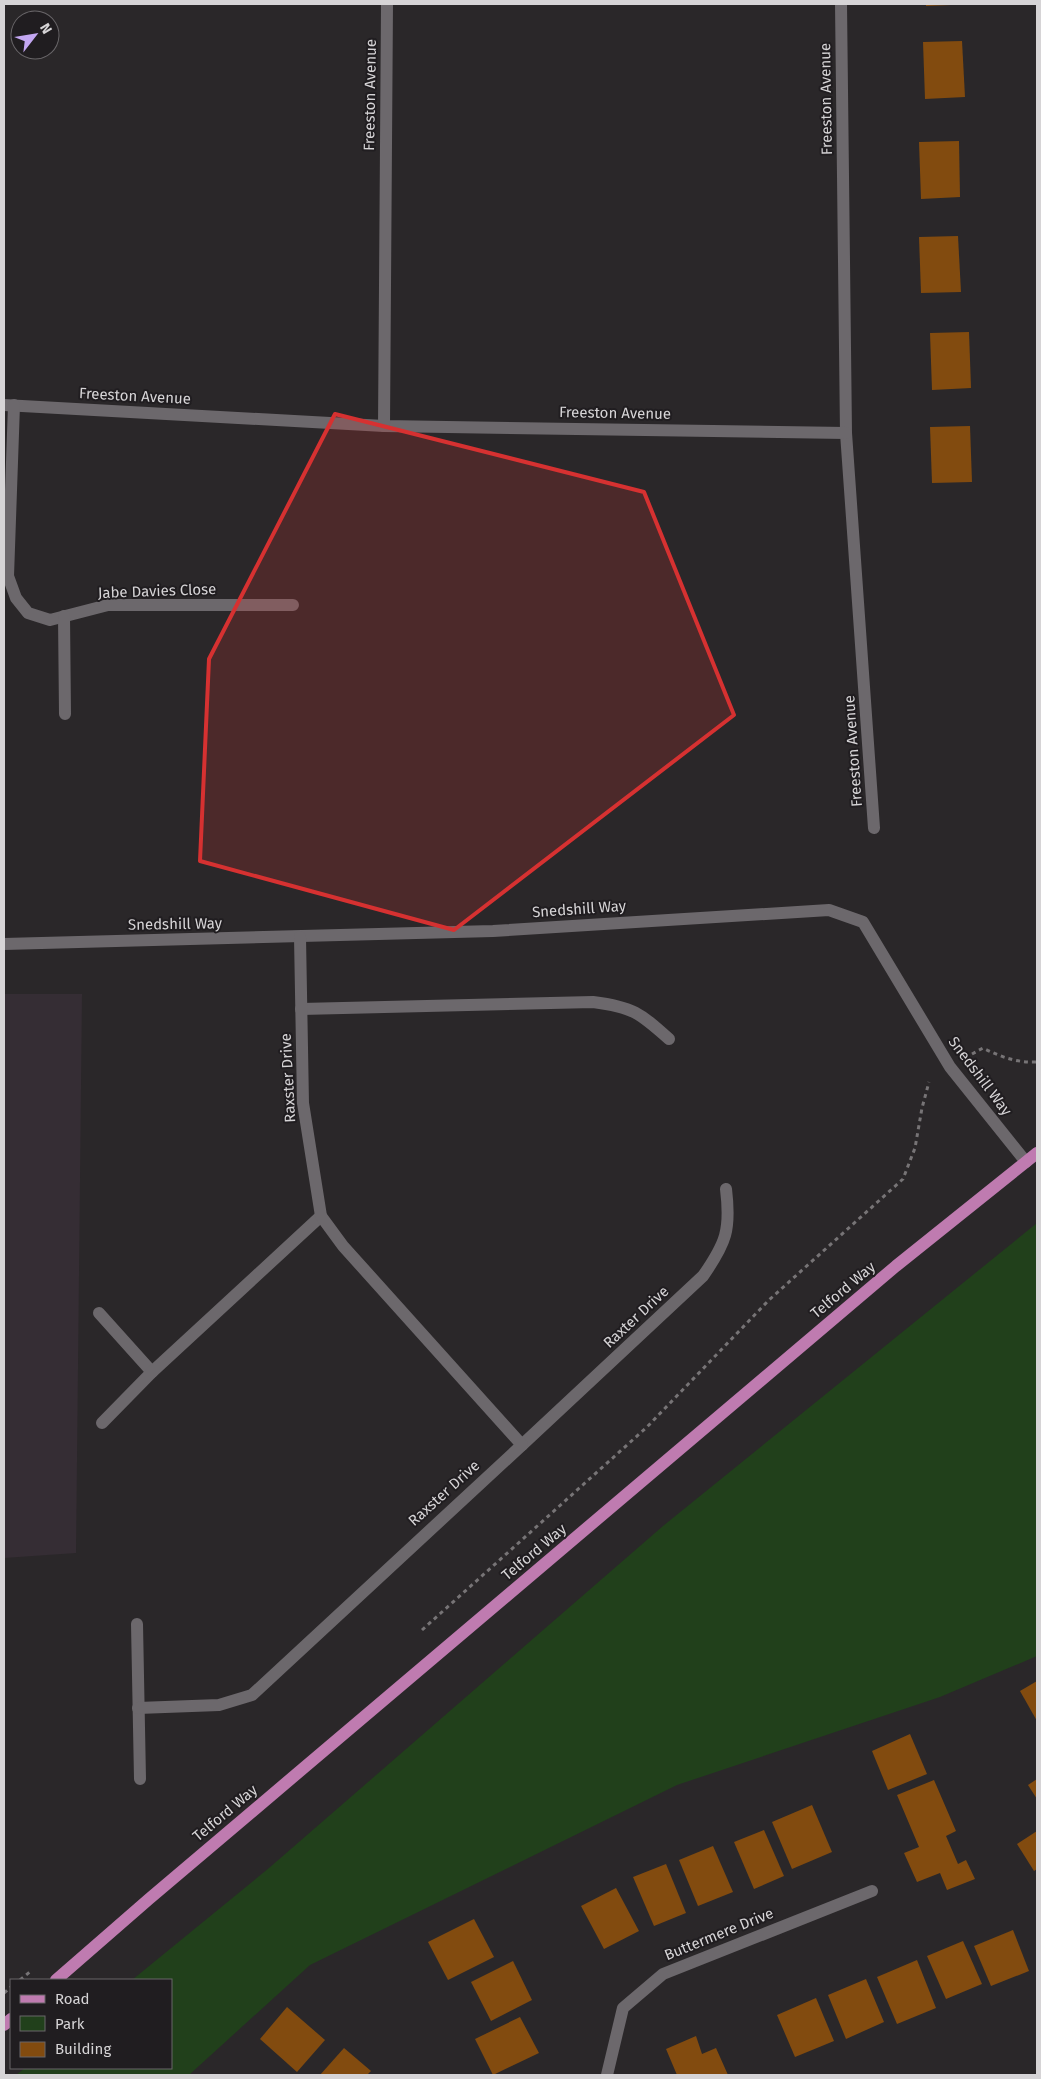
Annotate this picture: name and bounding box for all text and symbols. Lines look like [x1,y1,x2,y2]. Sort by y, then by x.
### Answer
north arrow [10,10,60,60]
text: N [36,20,55,37]
street label: Freeston Avenue [360,39,380,151]
street label: Freeston Avenue [816,43,836,155]
street label: Freeston Avenue [79,384,191,408]
street label: Freeston Avenue [559,403,671,423]
street label: Jabe Davies Close [97,580,217,602]
street label: Freeston Avenue [840,694,866,808]
street label: Snedshill Way [531,897,627,921]
street label: Snedshill Way [128,914,223,934]
street label: Raxster Drive [277,1033,299,1123]
street label: Snedshill Way [944,1033,1016,1120]
street label: Telford Way [807,1257,879,1322]
street label: Raxter Drive [600,1282,672,1352]
street label: Raxster Drive [405,1456,483,1530]
street label: Telford Way [498,1519,570,1584]
street label: Telford Way [189,1780,261,1845]
street label: Buttermere Drive [662,1904,776,1964]
legend [10,1979,172,2069]
text: Road [55,1990,90,2008]
text: Park [55,2015,85,2033]
text: Building [55,2040,111,2058]

